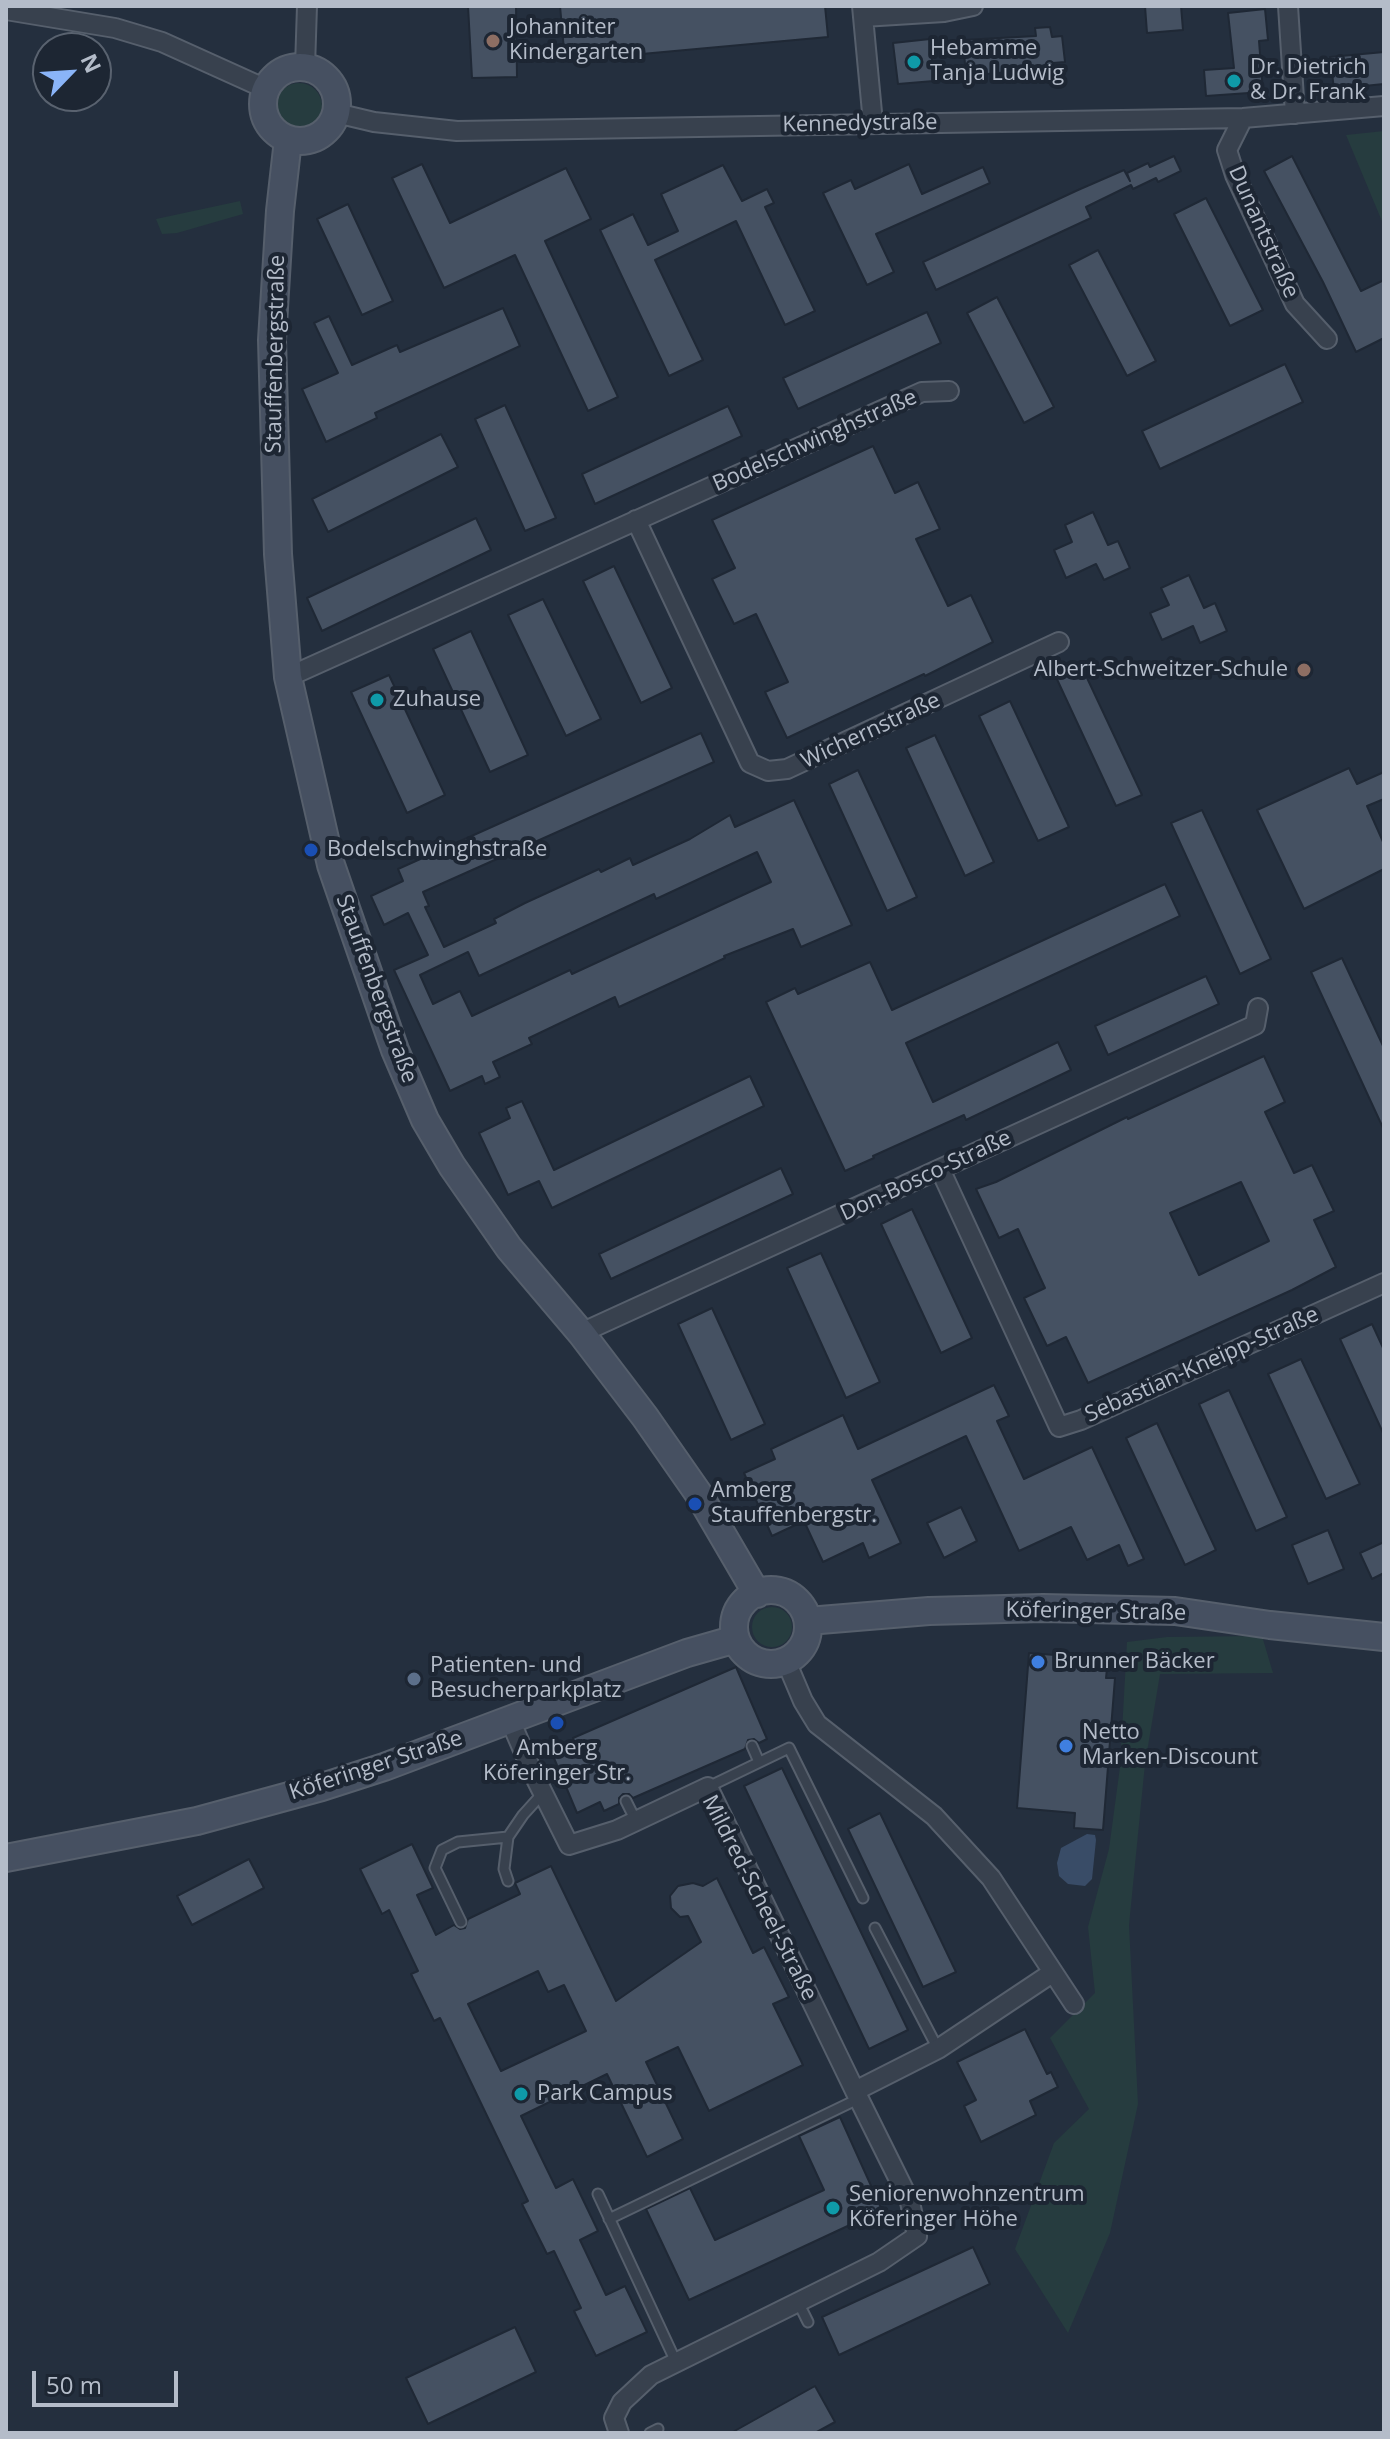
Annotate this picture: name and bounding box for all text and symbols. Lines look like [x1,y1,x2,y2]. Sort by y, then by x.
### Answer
place label: Johanniter Kindergarten [509,15,643,66]
north arrow [32,32,112,112]
marker: Johanniter Kindergarten [484,32,502,50]
place label: Hebamme Tanja Ludwig [930,36,1064,88]
text: N [75,48,109,77]
marker: Hebamme Tanja Ludwig [905,53,923,71]
place label: Dr. Dietrich & Dr. Frank [1250,55,1367,106]
marker: Dr. Dietrich & Dr. Frank [1225,72,1243,90]
street label: Kennedystraße [782,109,938,139]
street label: Dunantstraße [1222,162,1304,302]
street label: Stauffenbergstraße [261,254,291,454]
street label: Bodelschwinghstraße [709,384,921,498]
place label: Albert-Schweitzer-Schule [1034,657,1288,683]
marker: Albert-Schweitzer-Schule [1295,661,1313,679]
place label: Zuhause [393,687,481,713]
street label: Wichernstraße [797,687,945,775]
marker: Zuhause [368,691,386,709]
place label: Bodelschwinghstraße [327,837,547,863]
marker: Bodelschwinghstraße [302,841,320,859]
street label: Stauffenbergstraße [330,891,422,1087]
street label: Don-Bosco-Straße [836,1125,1016,1227]
street label: Sebastian-Kneipp-Straße [1081,1302,1323,1428]
place label: Amberg Stauffenbergstr. [711,1478,877,1530]
marker: Amberg Stauffenbergstr. [686,1495,704,1513]
street label: Köferinger Straße [1005,1597,1187,1627]
place label: Brunner Bäcker [1054,1649,1215,1675]
place label: Patienten- und Besucherparkplatz [430,1653,622,1704]
marker: Brunner Bäcker [1029,1653,1047,1671]
marker: Patienten- und Besucherparkplatz [405,1670,423,1688]
marker: Amberg Köferinger Str. [548,1714,566,1732]
place label: Netto Marken-Discount [1082,1720,1258,1772]
street label: Köferinger Straße [286,1726,466,1806]
place label: Amberg Köferinger Str. [483,1736,631,1788]
marker: Netto Marken-Discount [1057,1737,1075,1755]
street label: Mildred-Scheel-Straße [696,1791,822,2005]
place label: Park Campus [537,2081,673,2107]
marker: Park Campus [512,2085,530,2103]
place label: Seniorenwohnzentrum Köferinger Höhe [849,2182,1085,2234]
marker: Seniorenwohnzentrum Köferinger Höhe [824,2199,842,2217]
scale bar [36,2355,182,2405]
text: 50 m [46,2368,102,2401]

